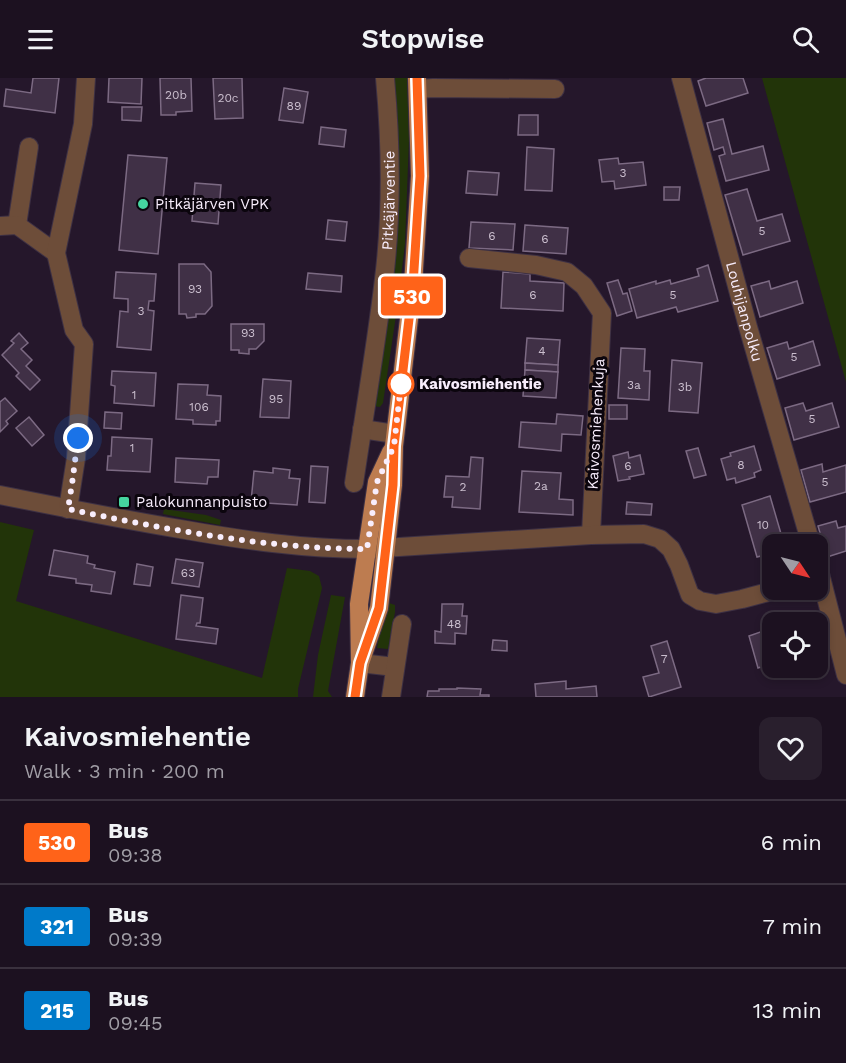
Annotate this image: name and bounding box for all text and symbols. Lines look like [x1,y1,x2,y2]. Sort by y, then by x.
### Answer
icon: menu [24,23,57,56]
text: Stopwise [362,23,484,55]
icon: search [789,23,822,56]
house number: 20b [165,88,187,102]
house number: 20c [217,91,239,105]
house number: 89 [287,99,301,113]
street label: Pitkäjärventie [378,150,399,251]
house number: 3 [620,166,627,180]
place label: Pitkäjärven VPK [155,195,269,213]
marker: Pitkäjärven VPK [136,197,150,211]
house number: 5 [759,224,766,238]
house number: 6 [488,229,496,243]
house number: 6 [541,232,549,246]
street label: Louhijanpolku [722,260,767,364]
line badge: 530 [378,276,446,316]
house number: 93 [188,282,202,296]
text: 530 [393,284,431,309]
house number: 6 [529,288,537,302]
house number: 5 [670,288,677,302]
house number: 3 [138,304,145,318]
house number: 93 [241,326,255,340]
house number: 4 [538,344,546,358]
house number: 5 [791,350,798,364]
street label: Kaivosmiehenkuja [584,358,608,490]
marker: Kaivosmiehentie [388,371,414,397]
place label: Kaivosmiehentie [419,375,542,393]
house number: 3a [627,378,641,392]
house number: 3b [678,380,692,394]
house number: 1 [132,388,136,402]
house number: 95 [269,392,283,406]
house number: 106 [189,400,209,414]
house number: 5 [809,412,816,426]
your location [63,423,93,453]
house number: 1 [130,441,134,455]
house number: 8 [737,458,745,472]
house number: 6 [624,459,632,473]
house number: 5 [822,475,829,489]
house number: 2a [534,479,548,493]
house number: 2 [460,480,467,494]
place label: Palokunnanpuisto [136,493,267,511]
marker: Palokunnanpuisto [117,495,131,509]
house number: 10 [757,518,769,532]
north arrow [762,534,828,600]
map controls [762,534,828,678]
house number: 63 [181,566,195,580]
button: locate [762,612,828,678]
house number: 48 [447,617,461,631]
house number: 7 [661,652,668,666]
button: heart [759,717,822,780]
text: Kaivosmiehentie [24,720,251,753]
text: Walk · 3 min · 200 m [24,759,225,783]
text: Bus [108,818,148,843]
text: 530 [38,830,76,855]
text: 6 min [761,830,822,855]
text: 09:38 [108,843,163,867]
text: Bus [108,902,148,927]
text: 321 [40,914,74,939]
text: 7 min [762,914,822,939]
text: 09:39 [108,927,163,951]
text: Bus [108,986,148,1011]
text: 215 [40,998,74,1023]
text: 13 min [753,998,822,1023]
text: 09:45 [108,1011,163,1035]

